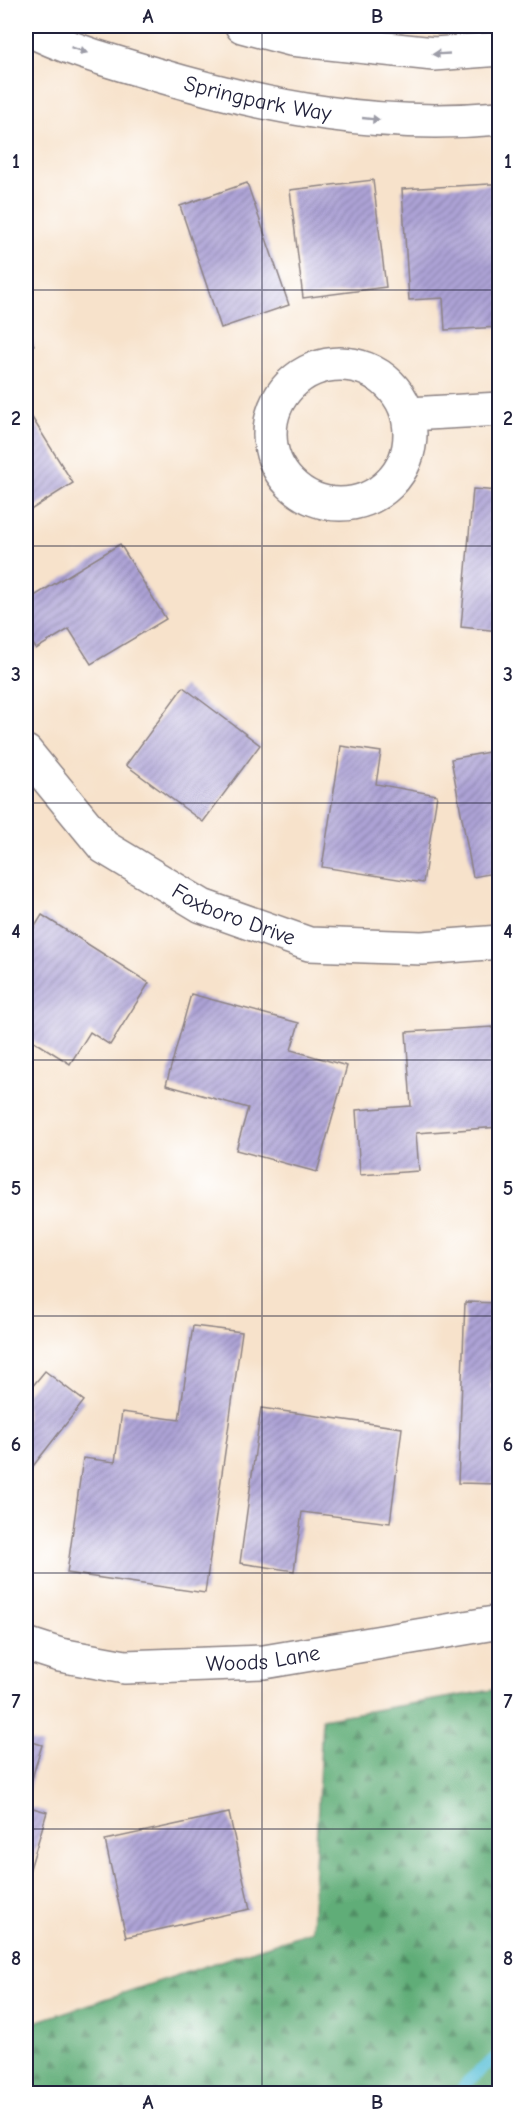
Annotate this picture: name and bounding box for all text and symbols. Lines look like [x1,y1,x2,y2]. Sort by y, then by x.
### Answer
text: A [142,5,154,28]
text: B [371,5,383,28]
one-way arrow [70,46,88,56]
one-way arrow [432,49,451,58]
street label: Springpark Way [181,70,333,127]
one-way arrow [361,114,380,124]
text: 1 [12,150,20,173]
text: 1 [504,150,512,173]
text: 2 [11,407,21,430]
text: 2 [503,407,513,430]
text: 3 [11,663,21,686]
text: 3 [503,663,513,686]
street label: Foxboro Drive [167,878,299,951]
text: 4 [11,920,21,943]
text: 4 [503,920,513,943]
text: 5 [11,1177,21,1200]
text: 5 [503,1177,513,1200]
text: 6 [11,1433,21,1456]
text: 6 [503,1433,513,1456]
street label: Woods Lane [205,1640,322,1677]
text: 7 [12,1690,21,1713]
text: 7 [504,1690,513,1713]
text: 8 [11,1947,21,1970]
text: 8 [503,1947,513,1970]
text: A [142,2091,154,2114]
text: B [371,2091,383,2114]

